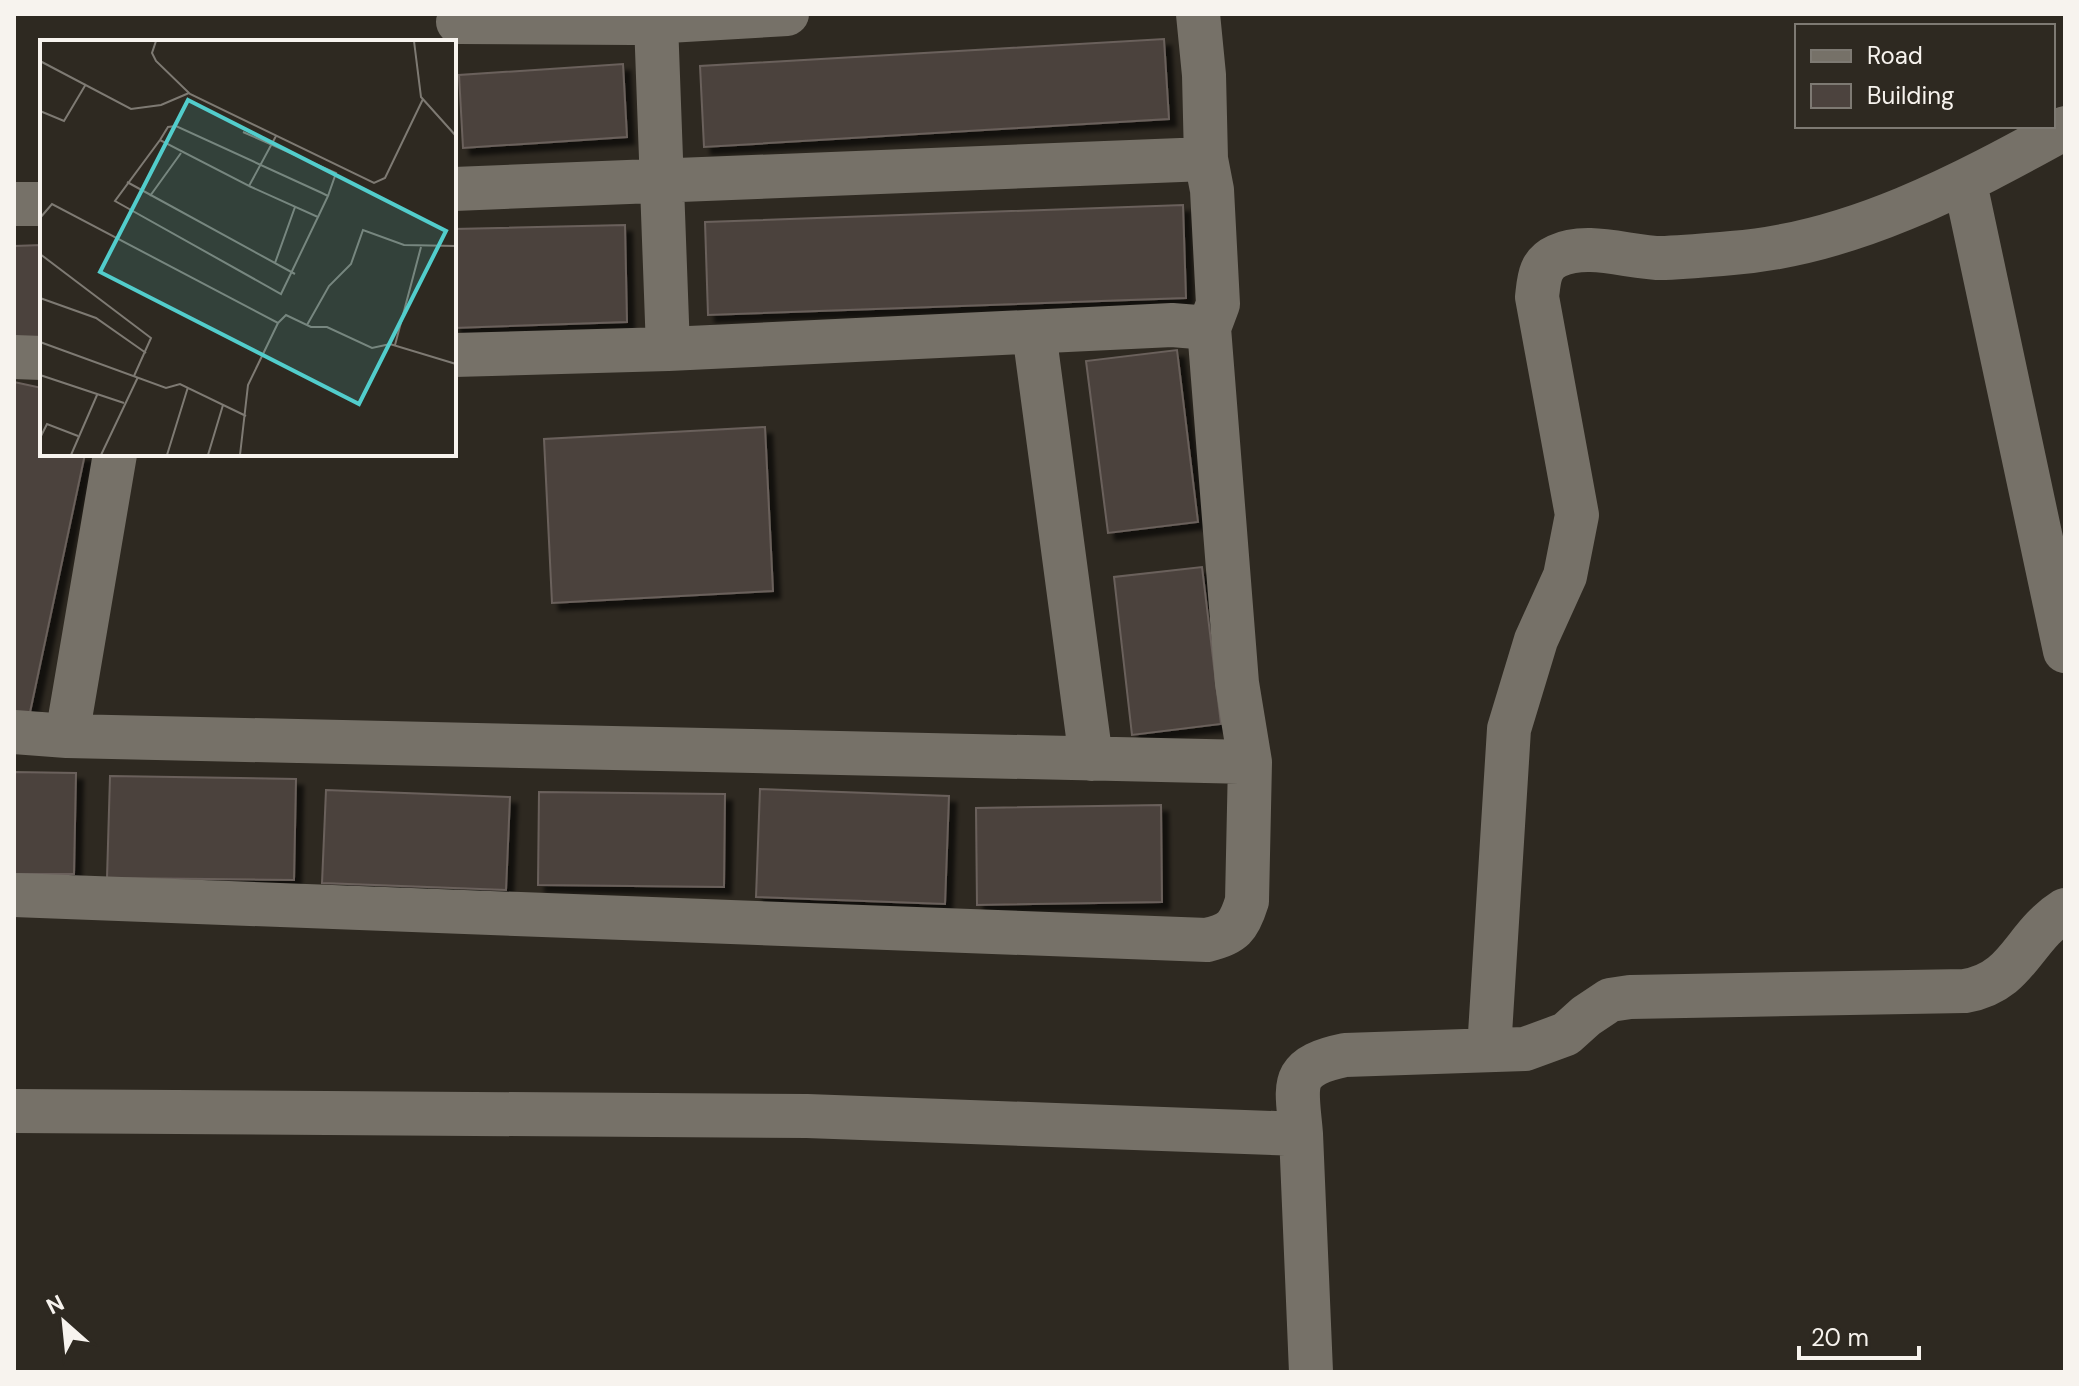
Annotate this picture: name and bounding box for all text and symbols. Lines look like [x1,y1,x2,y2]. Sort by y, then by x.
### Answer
legend [1795,24,2055,128]
inset map [40,40,456,456]
text: Road [1867,40,1923,71]
text: Building [1867,80,1954,111]
north arrow [24,1282,104,1362]
text: N [41,1288,69,1321]
scale bar [1799,1310,1919,1360]
text: 20 m [1811,1322,1869,1353]

